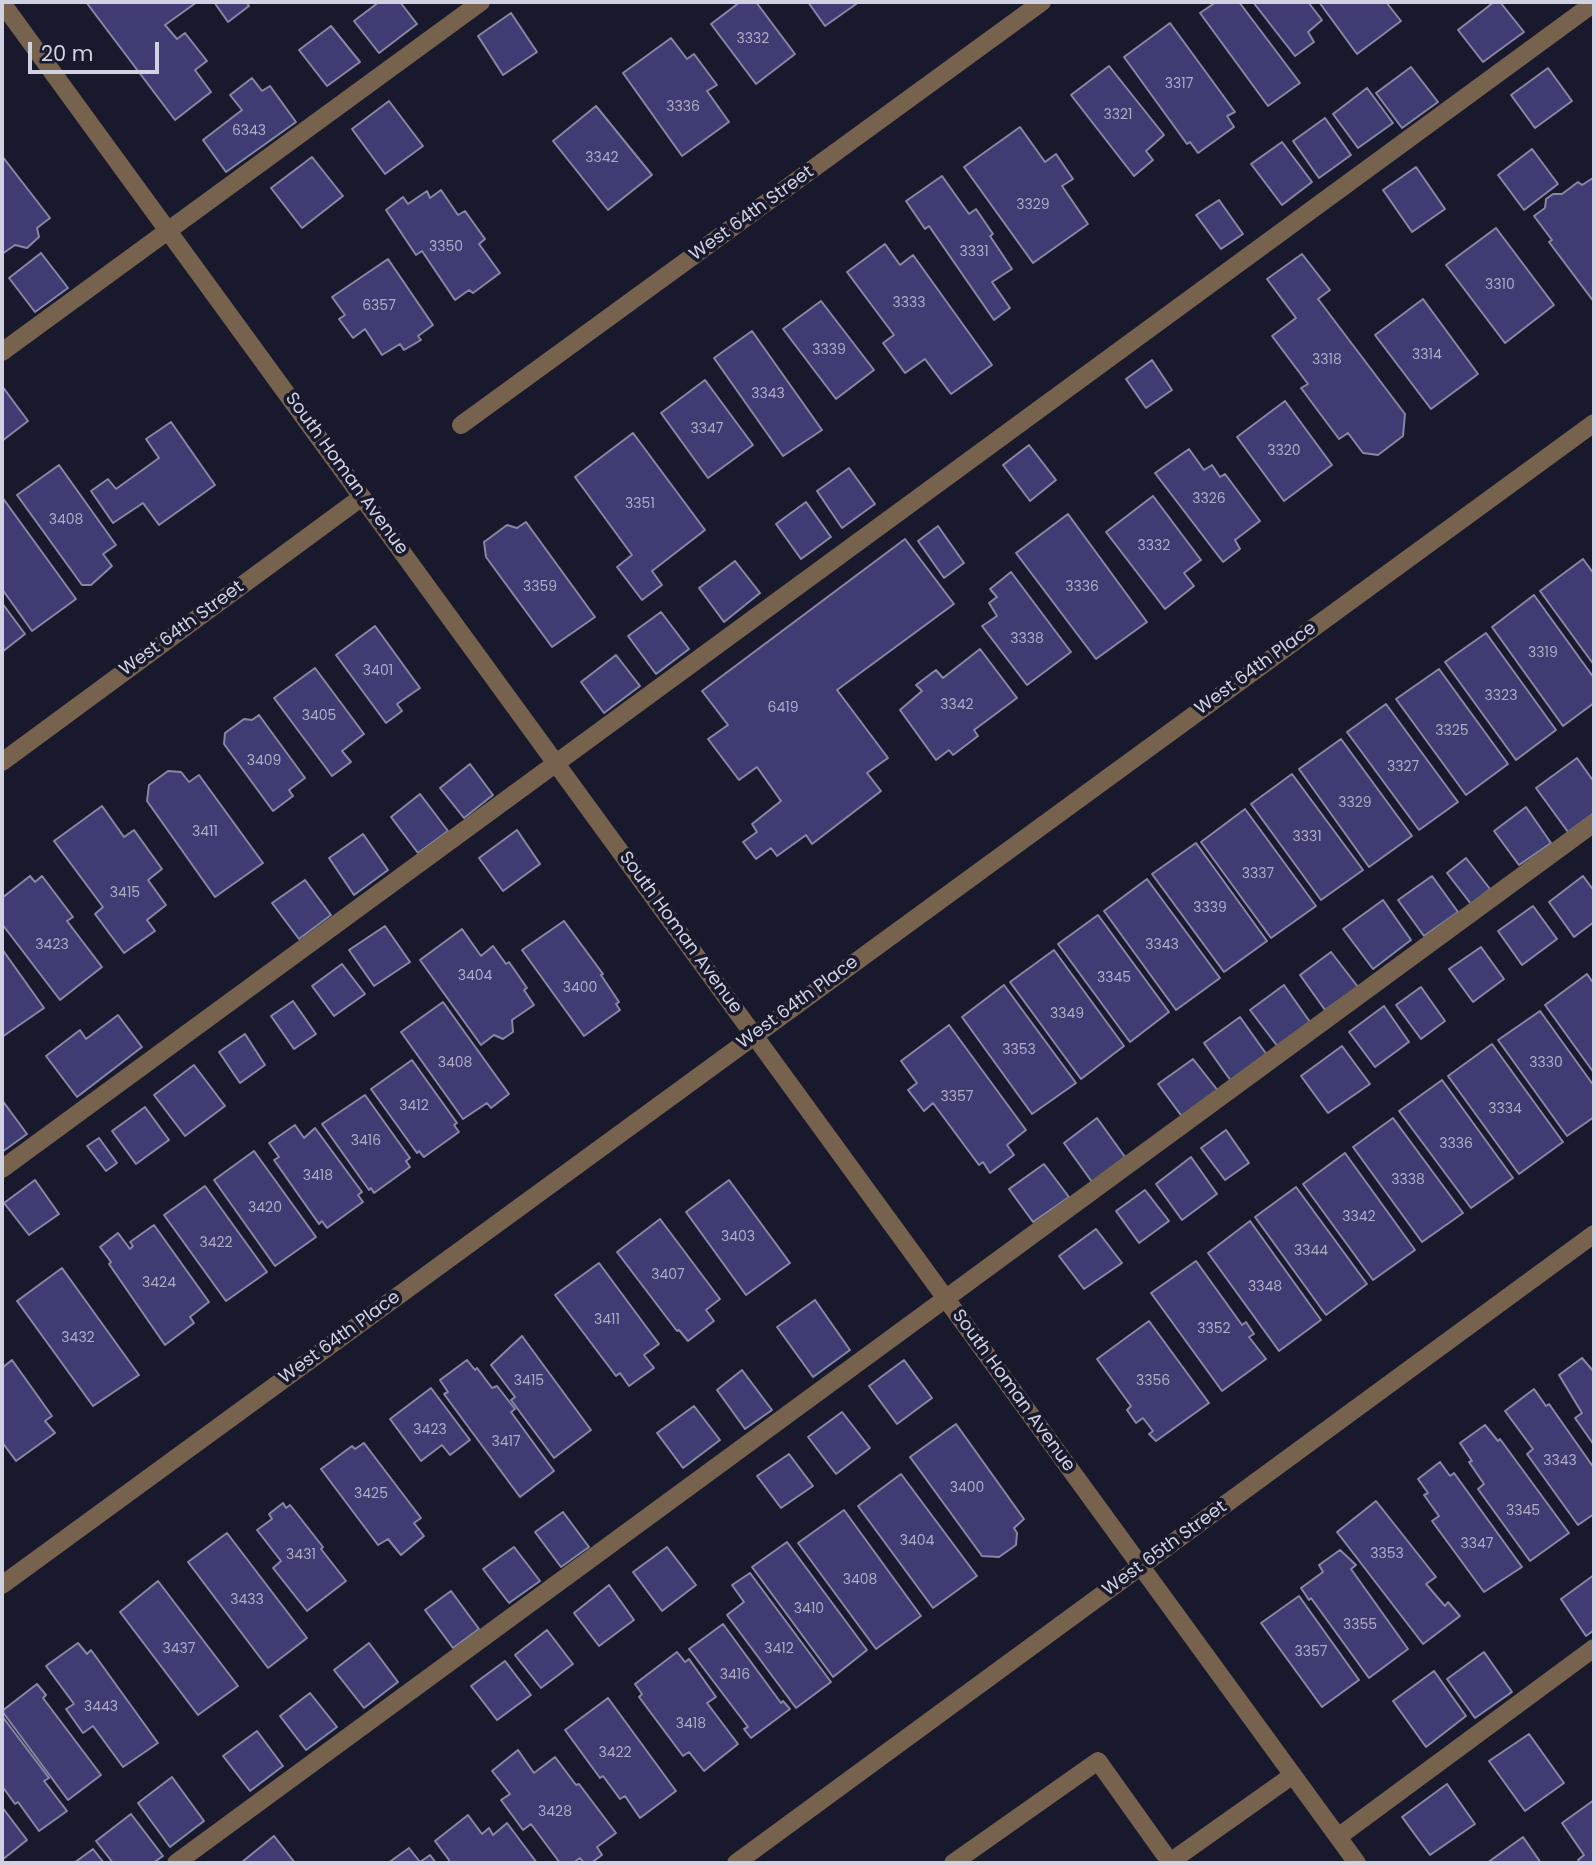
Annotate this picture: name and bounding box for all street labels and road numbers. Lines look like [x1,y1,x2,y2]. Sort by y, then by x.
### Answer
street label: West 64th Street [686,162,818,266]
street label: South Homan Avenue [280,389,412,559]
street label: West 64th Street [116,577,248,681]
street label: West 64th Place [1191,618,1321,720]
street label: South Homan Avenue [614,848,746,1018]
street label: West 64th Place [733,952,863,1054]
street label: West 64th Place [275,1287,405,1389]
street label: South Homan Avenue [947,1306,1079,1476]
street label: West 65th Street [1099,1497,1231,1601]

